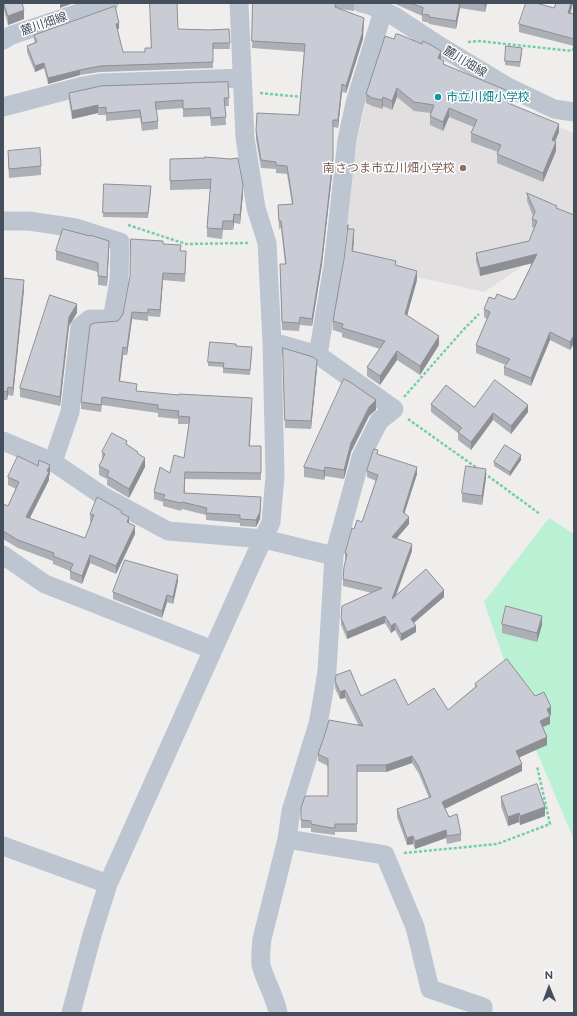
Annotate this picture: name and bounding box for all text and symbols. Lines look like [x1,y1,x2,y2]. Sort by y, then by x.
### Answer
street label: 麓川畑線 [19,9,69,39]
street label: 麓川畑線 [441,43,489,81]
place label: 市立川畑小学校 [446,90,530,104]
marker: 市立川畑小学校 [433,92,443,102]
place label: 南さつま市立川畑小学校 [323,161,455,175]
marker: 南さつま市立川畑小学校 [458,163,468,173]
north arrow [529,968,569,1008]
text: N [544,969,553,982]

